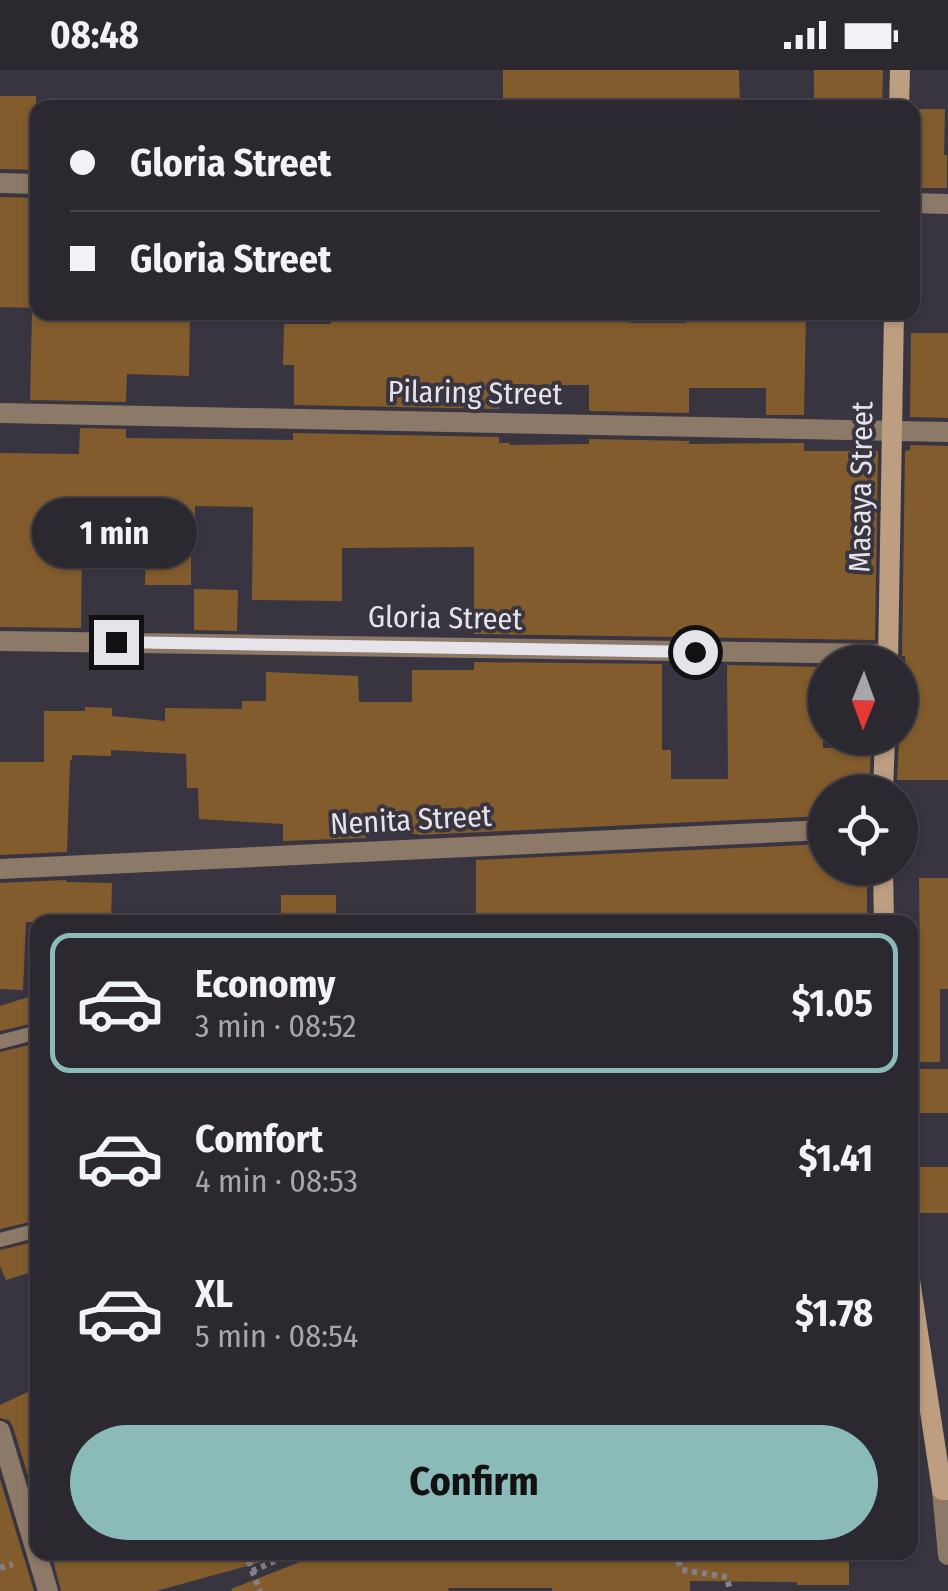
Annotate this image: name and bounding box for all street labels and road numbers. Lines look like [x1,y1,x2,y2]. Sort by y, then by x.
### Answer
street label: Pilaring Street [387,373,563,413]
street label: Masaya Street [842,401,880,573]
street label: Gloria Street [368,599,523,637]
street label: Nenita Street [329,798,493,842]

